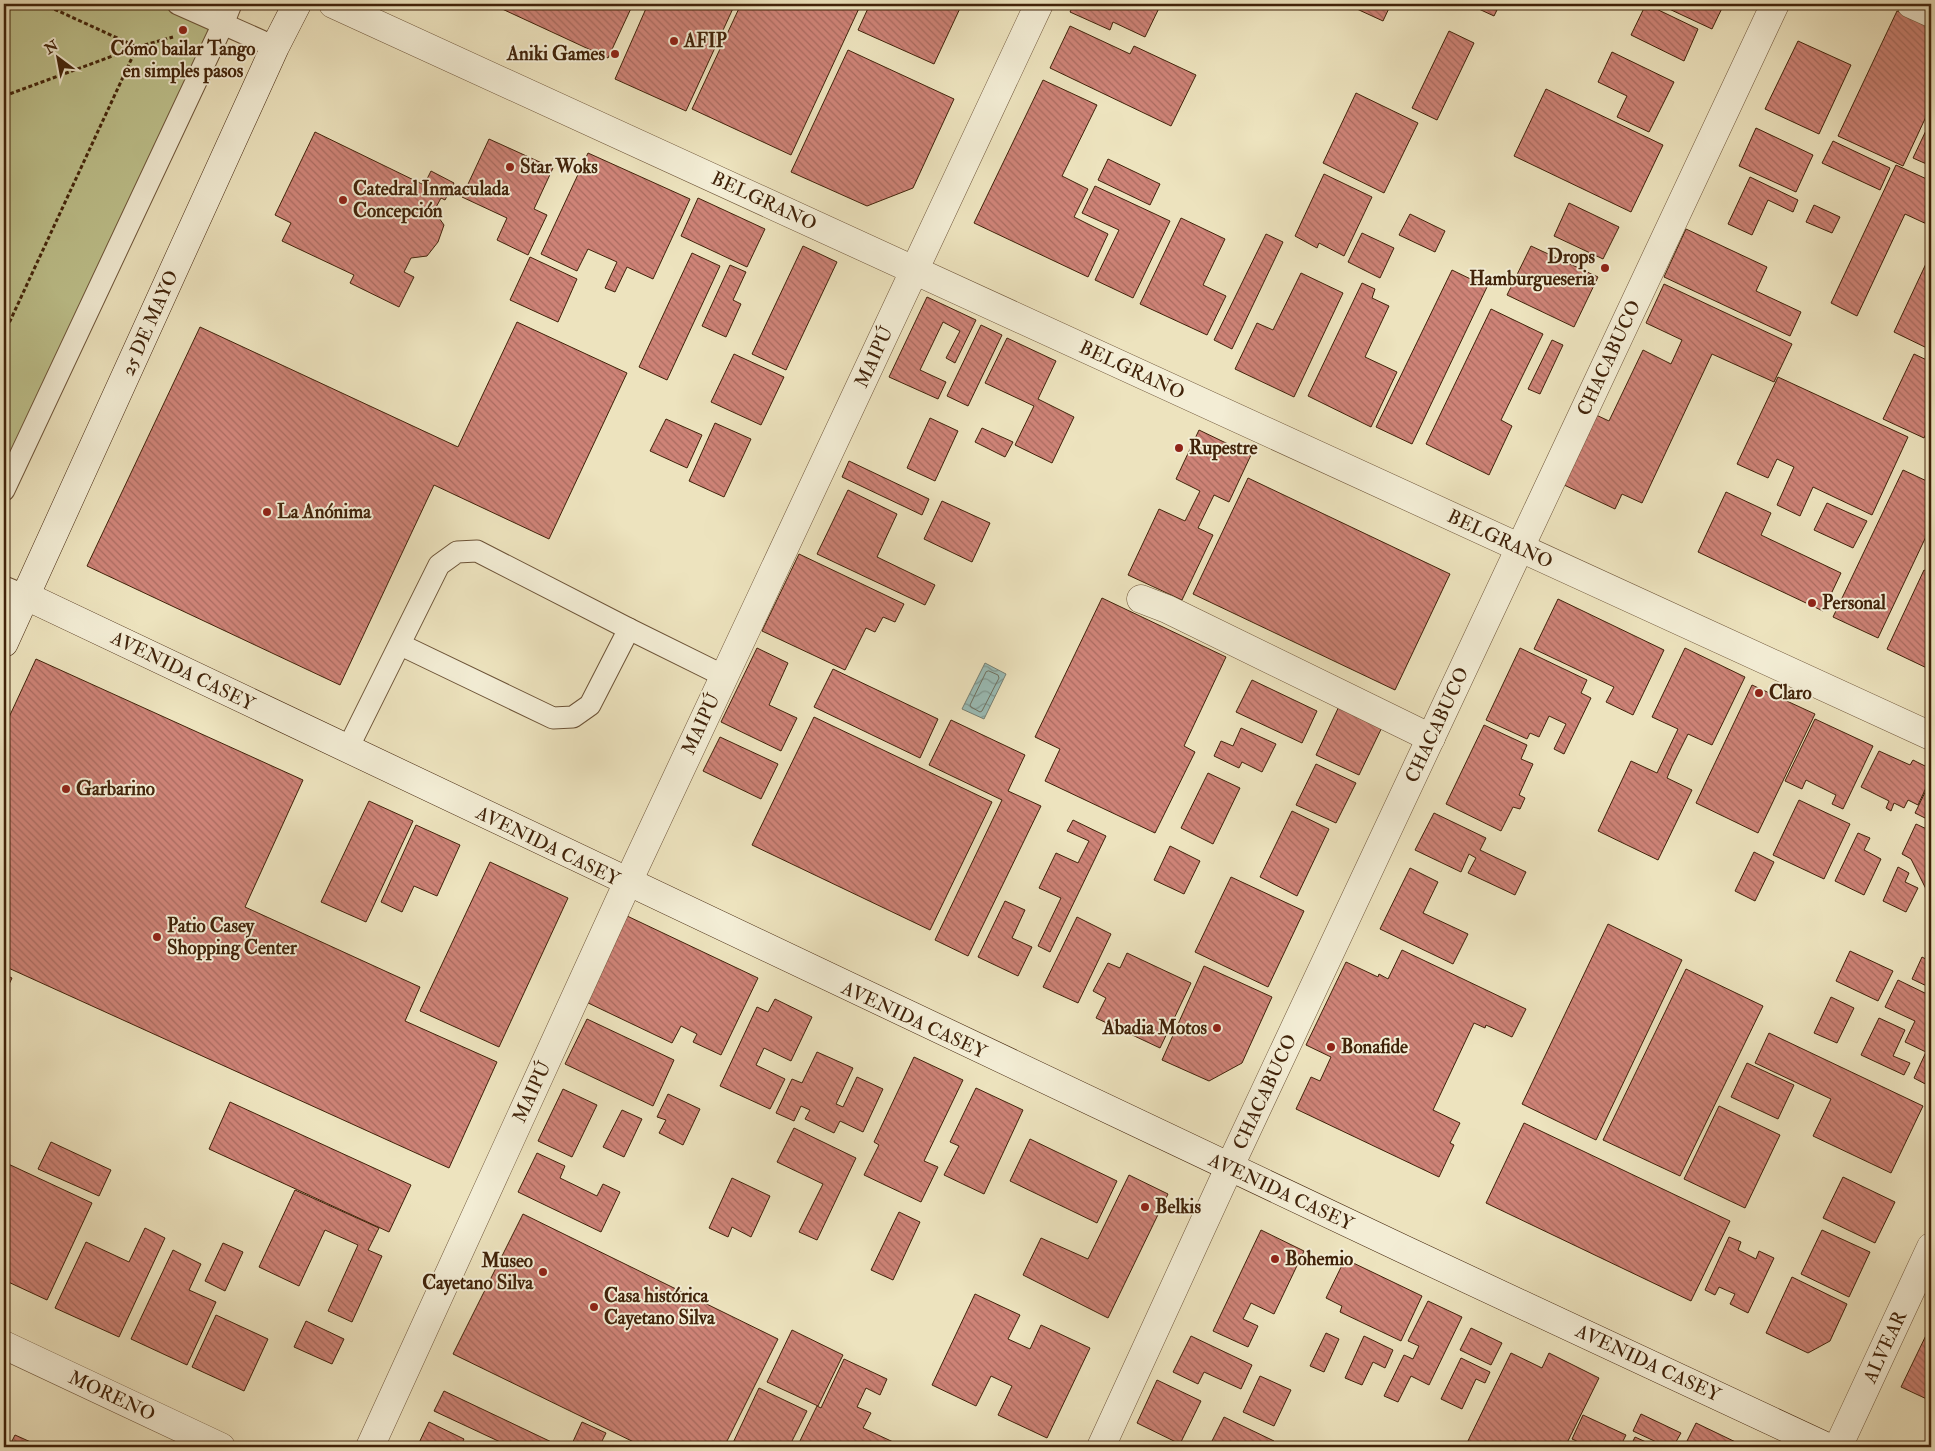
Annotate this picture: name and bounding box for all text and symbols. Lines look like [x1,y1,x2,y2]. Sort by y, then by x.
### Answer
marker: Cómo bailar Tango en simples pasos [177,24,189,36]
place label: AFIP [683,29,727,53]
north arrow [32,32,82,82]
marker: AFIP [668,35,680,47]
text: N [41,37,62,58]
place label: Cómo bailar Tango en simples pasos [111,37,255,84]
place label: Aniki Games [506,42,605,66]
marker: Aniki Games [609,48,621,60]
place label: Star Woks [520,155,598,179]
marker: Star Woks [504,161,516,173]
street label: BELGRANO [707,166,821,236]
place label: Catedral Inmaculada Concepción [353,177,510,224]
marker: Catedral Inmaculada Concepción [337,194,349,206]
place label: Drops Hamburgueseria [1469,245,1596,292]
marker: Drops Hamburgueseria [1599,262,1611,274]
street label: 25 DE MAYO [116,267,184,379]
street label: CHACABUCO [1572,296,1646,420]
street label: MAIPÚ [848,321,899,392]
street label: BELGRANO [1075,335,1189,405]
place label: Rupestre [1189,436,1257,461]
marker: Rupestre [1173,442,1185,454]
place label: La Anónima [277,500,372,524]
street label: BELGRANO [1443,504,1557,574]
marker: La Anónima [261,506,273,518]
place label: Personal [1822,591,1886,615]
marker: Personal [1806,597,1818,609]
street label: AVENIDA CASEY [106,625,260,717]
street label: CHACABUCO [1400,663,1474,787]
place label: Claro [1769,681,1812,705]
marker: Claro [1753,687,1765,699]
street label: MAIPÚ [675,688,726,759]
place label: Garbarino [76,777,155,801]
marker: Garbarino [60,783,72,795]
street label: AVENIDA CASEY [471,800,625,892]
place label: Patio Casey Shopping Center [167,914,298,961]
marker: Patio Casey Shopping Center [151,931,163,943]
street label: AVENIDA CASEY [837,975,991,1065]
place label: Abadia Motos [1102,1016,1207,1040]
marker: Abadia Motos [1211,1022,1223,1034]
street label: CHACABUCO [1228,1030,1302,1154]
place label: Bonafide [1341,1035,1408,1059]
marker: Bonafide [1325,1041,1337,1053]
street label: MAIPÚ [506,1056,557,1127]
street label: AVENIDA CASEY [1204,1147,1358,1237]
place label: Belkis [1155,1195,1201,1219]
marker: Belkis [1139,1201,1151,1213]
place label: Bohemio [1285,1247,1353,1271]
place label: Museo Cayetano Silva [422,1249,534,1296]
marker: Bohemio [1269,1253,1281,1265]
marker: Museo Cayetano Silva [537,1266,549,1278]
place label: Casa histórica Cayetano Silva [604,1284,716,1331]
marker: Casa histórica Cayetano Silva [588,1301,600,1313]
street label: ALVEAR [1857,1307,1912,1388]
street label: AVENIDA CASEY [1571,1318,1725,1408]
street label: MORENO [65,1365,159,1427]

